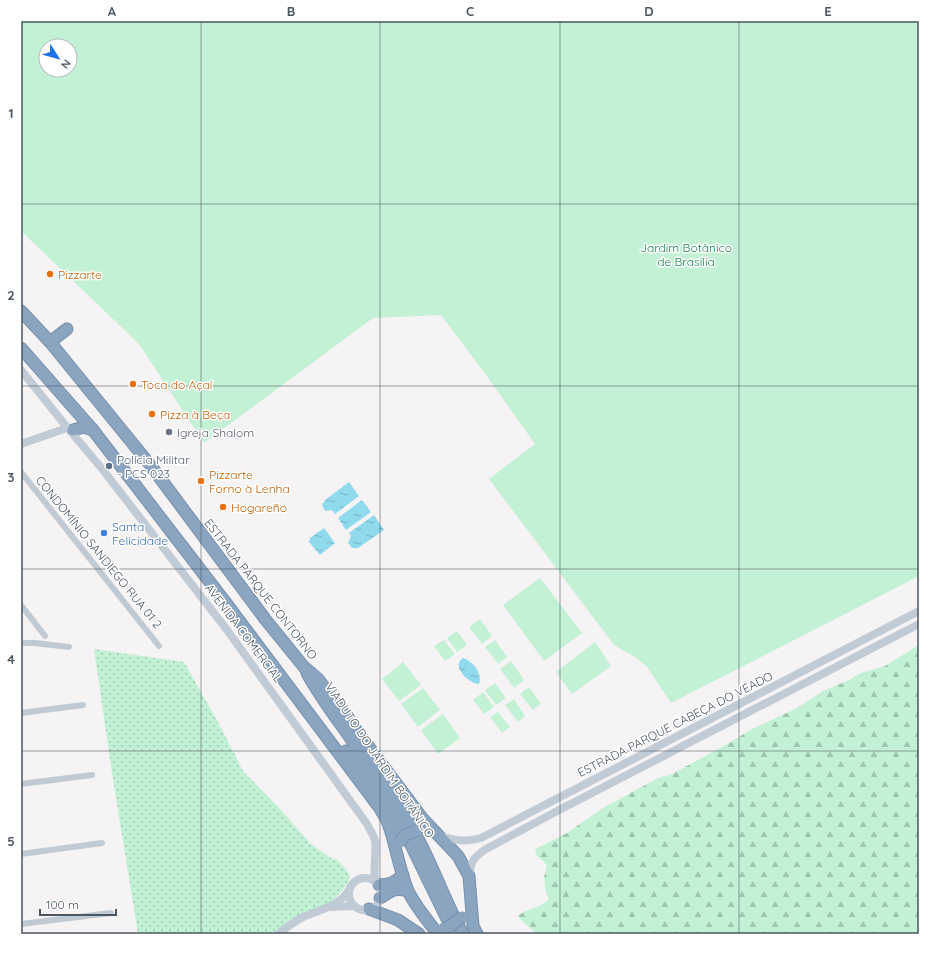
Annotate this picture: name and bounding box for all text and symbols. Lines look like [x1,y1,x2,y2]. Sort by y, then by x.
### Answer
text: A [108,3,117,19]
text: B [287,3,295,19]
text: C [466,3,474,19]
text: D [644,3,654,19]
text: E [824,3,832,19]
north arrow [38,38,78,78]
text: N [58,57,74,71]
text: 1 [8,105,14,121]
park label: Jardim Botânico de Brasília [640,240,732,269]
place label: Pizzarte [58,267,102,282]
marker: Pizzarte [45,269,55,279]
text: 2 [7,287,15,303]
place label: Toca do Açaí [141,377,213,392]
marker: Toca do Açaí [128,379,138,389]
place label: Pizza à Beça [160,407,230,422]
marker: Pizza à Beça [147,409,157,419]
place label: Igreja Shalom [177,425,254,440]
marker: Igreja Shalom [164,427,174,437]
place label: Polícia Militar - PCS 023 [117,452,190,481]
marker: Polícia Militar - PCS 023 [104,461,114,471]
place label: Pizzarte Forno à Lenha [209,467,290,496]
text: 3 [8,469,15,485]
street label: CONDOMÍNIO SANDIEGO RUA 01 2 [33,473,166,632]
marker: Pizzarte Forno à Lenha [196,476,206,486]
place label: Hogareño [231,500,287,515]
marker: Hogareño [218,502,228,512]
street label: ESTRADA PARQUE CONTORNO [201,516,321,662]
place label: Santa Felicidade [112,519,168,548]
marker: Santa Felicidade [99,528,109,538]
street label: AVENIDA COMERCIAL [202,581,286,686]
text: 4 [7,651,15,667]
street label: ESTRADA PARQUE CABEÇA DO VEADO [575,668,775,780]
street label: VIADUTO DO JARDIM BOTÂNICO [322,679,438,841]
text: 5 [7,833,15,849]
scale bar [40,891,116,917]
text: 100 m [46,897,79,912]

